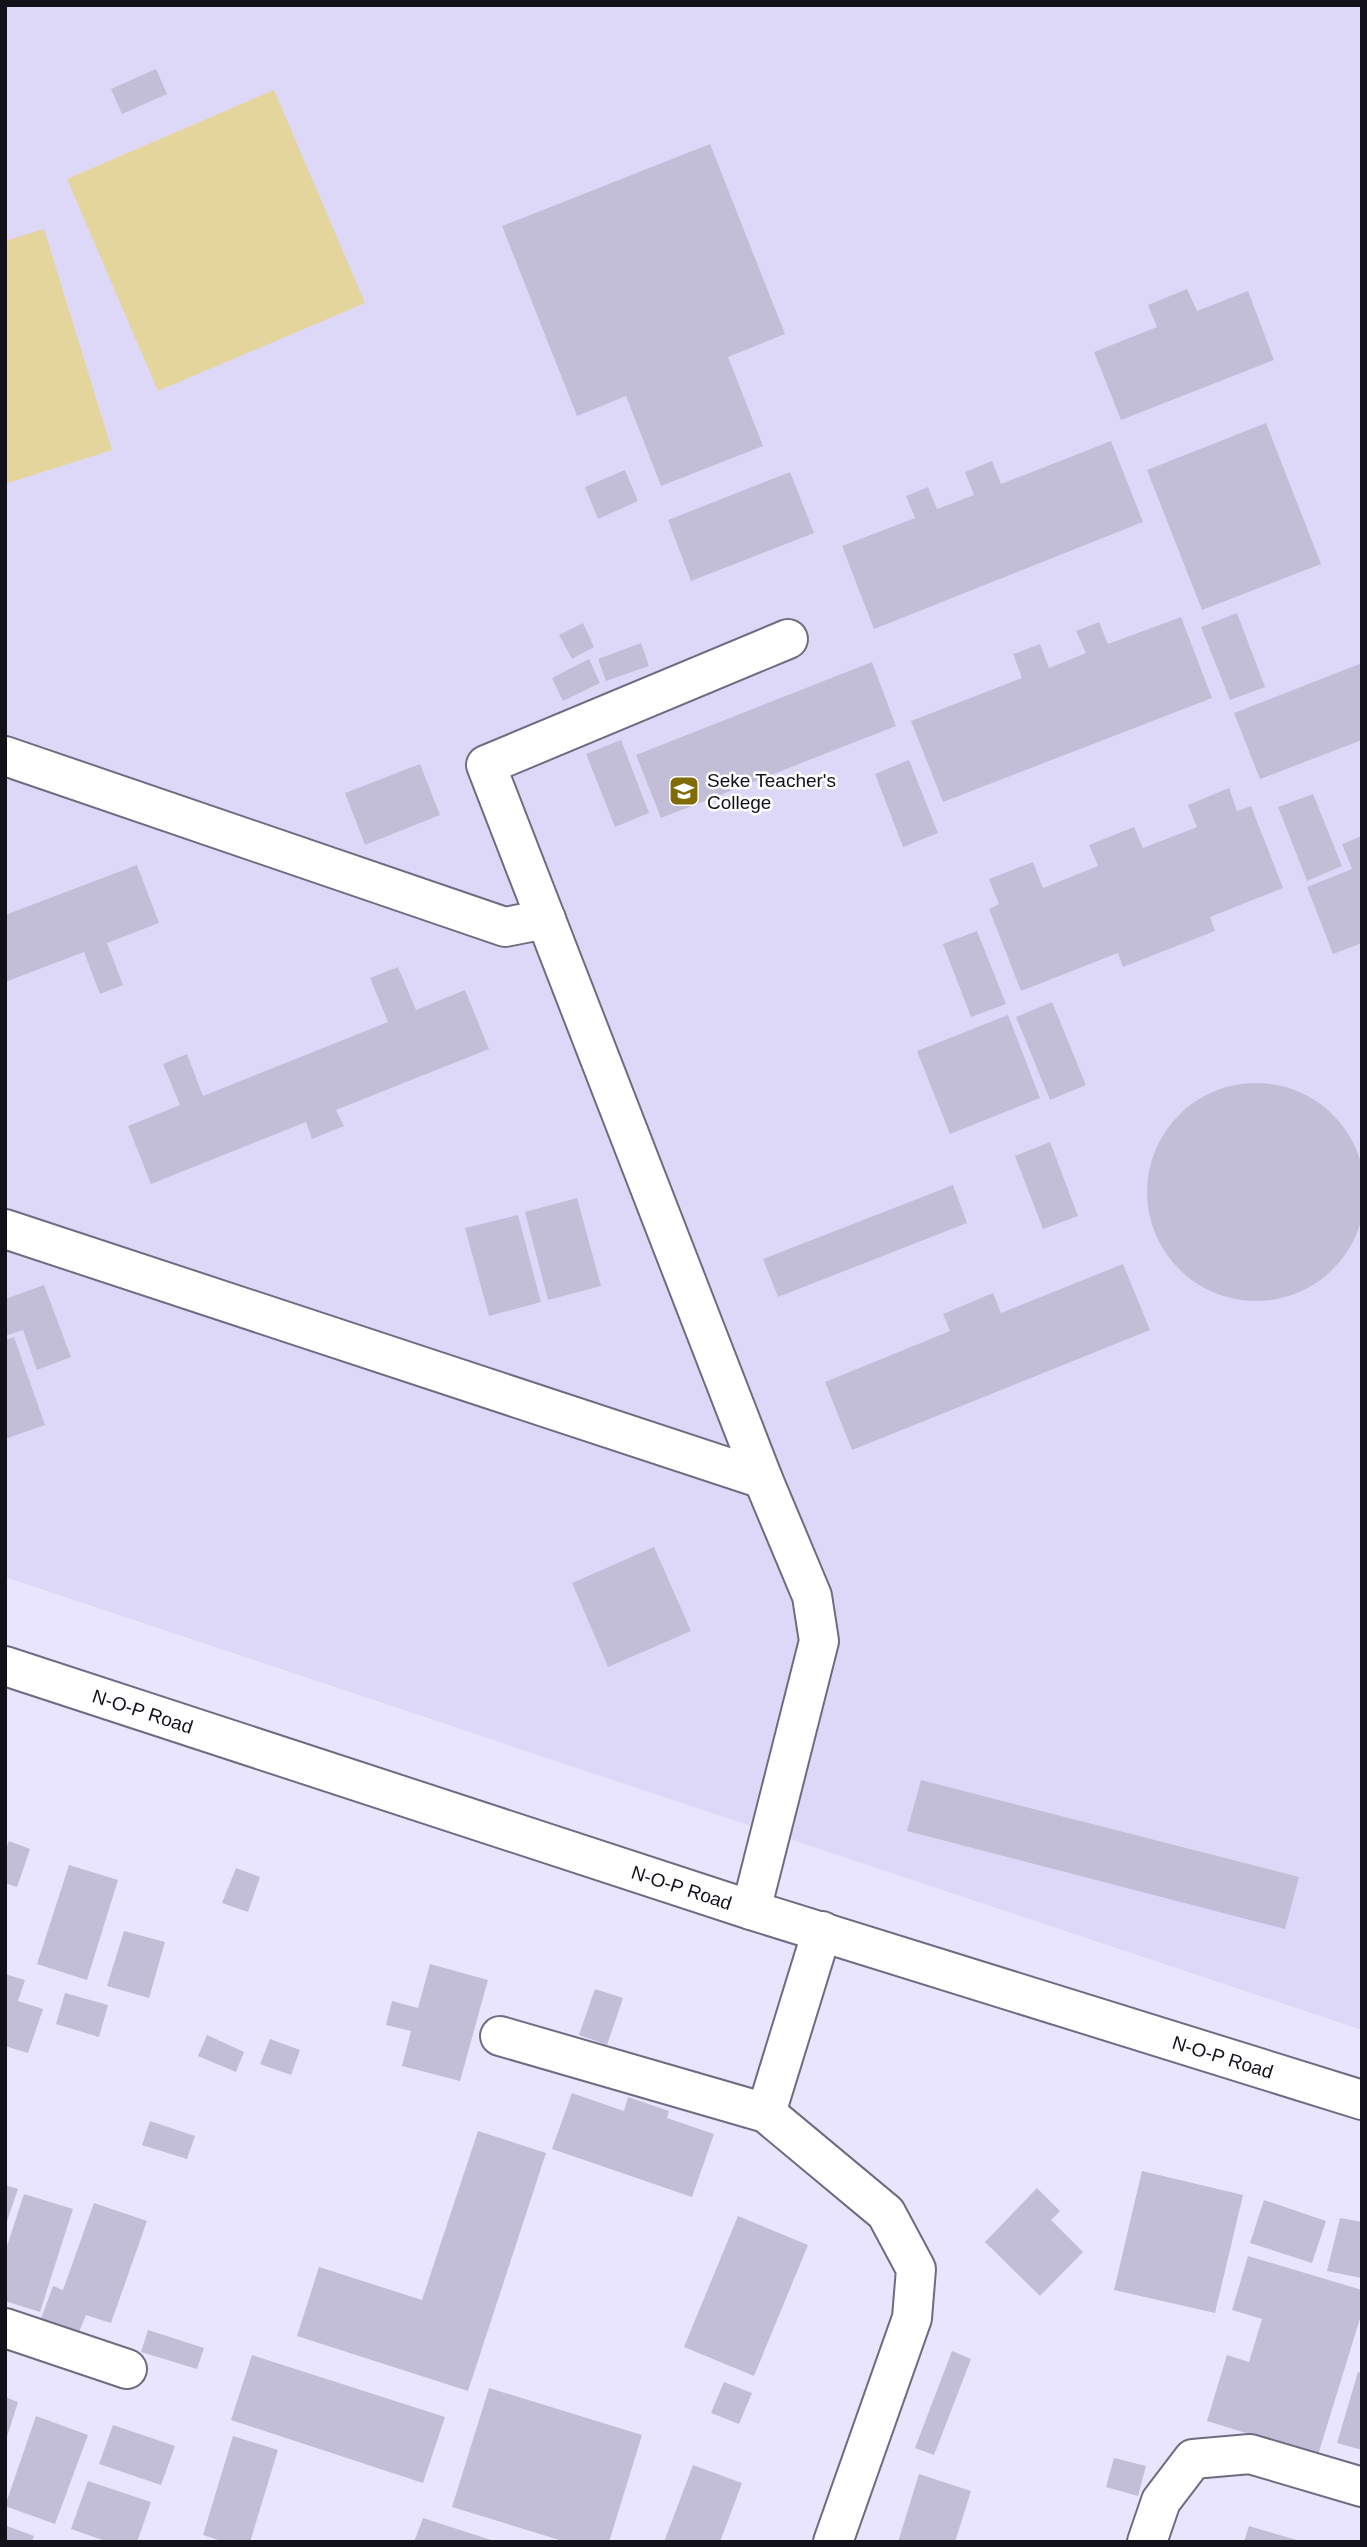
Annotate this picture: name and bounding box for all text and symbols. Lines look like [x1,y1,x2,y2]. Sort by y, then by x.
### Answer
place label: Seke Teacher's College [707,770,836,813]
school or university icon: Seke Teacher's College [667,774,701,808]
street label: N-O-P Road [90,1685,196,1737]
street label: N-O-P Road [629,1861,735,1914]
street label: N-O-P Road [1170,2031,1276,2082]

